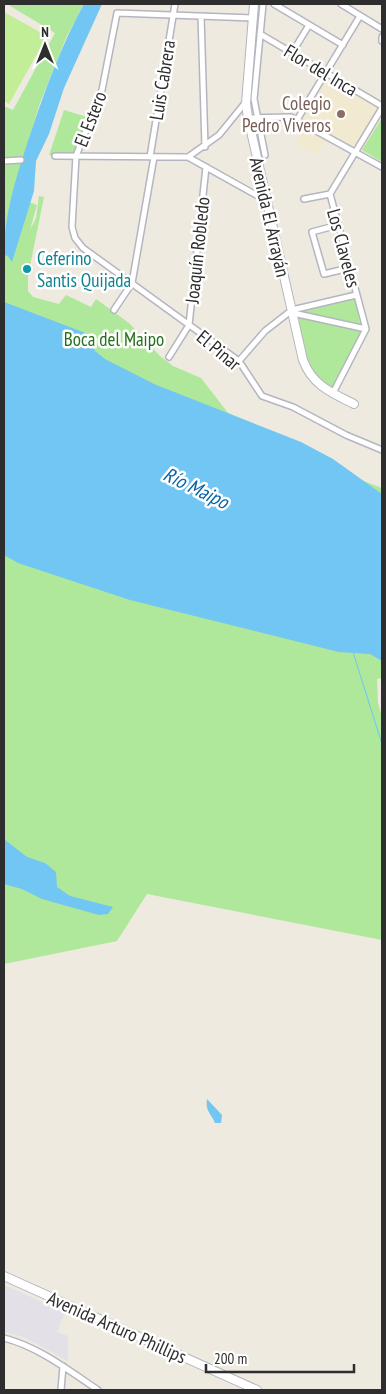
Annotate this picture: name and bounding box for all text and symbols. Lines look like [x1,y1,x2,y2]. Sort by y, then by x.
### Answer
north arrow [20,20,70,70]
text: N [41,23,49,41]
street label: Luis Cabrera [144,38,180,122]
street label: Flor del Inca [280,39,362,101]
street label: El Estero [68,88,112,150]
place label: Colegio Pedro Viveros [242,91,331,137]
marker: Colegio Pedro Viveros [335,108,347,120]
street label: Avenida El Arrayán [245,155,295,279]
street label: Joaquín Robledo [179,196,215,305]
street label: Los Claveles [322,206,366,290]
place label: Ceferino Santis Quijada [37,246,131,292]
marker: Ceferino Santis Quijada [21,263,33,275]
street label: El Pinar [192,325,247,376]
park label: Boca del Maipo [64,327,164,351]
water label: Río Maipo [159,461,234,515]
street label: Avenida Arturo Phillips [44,1286,190,1368]
scale bar [206,1342,354,1374]
text: 200 m [214,1349,247,1368]

